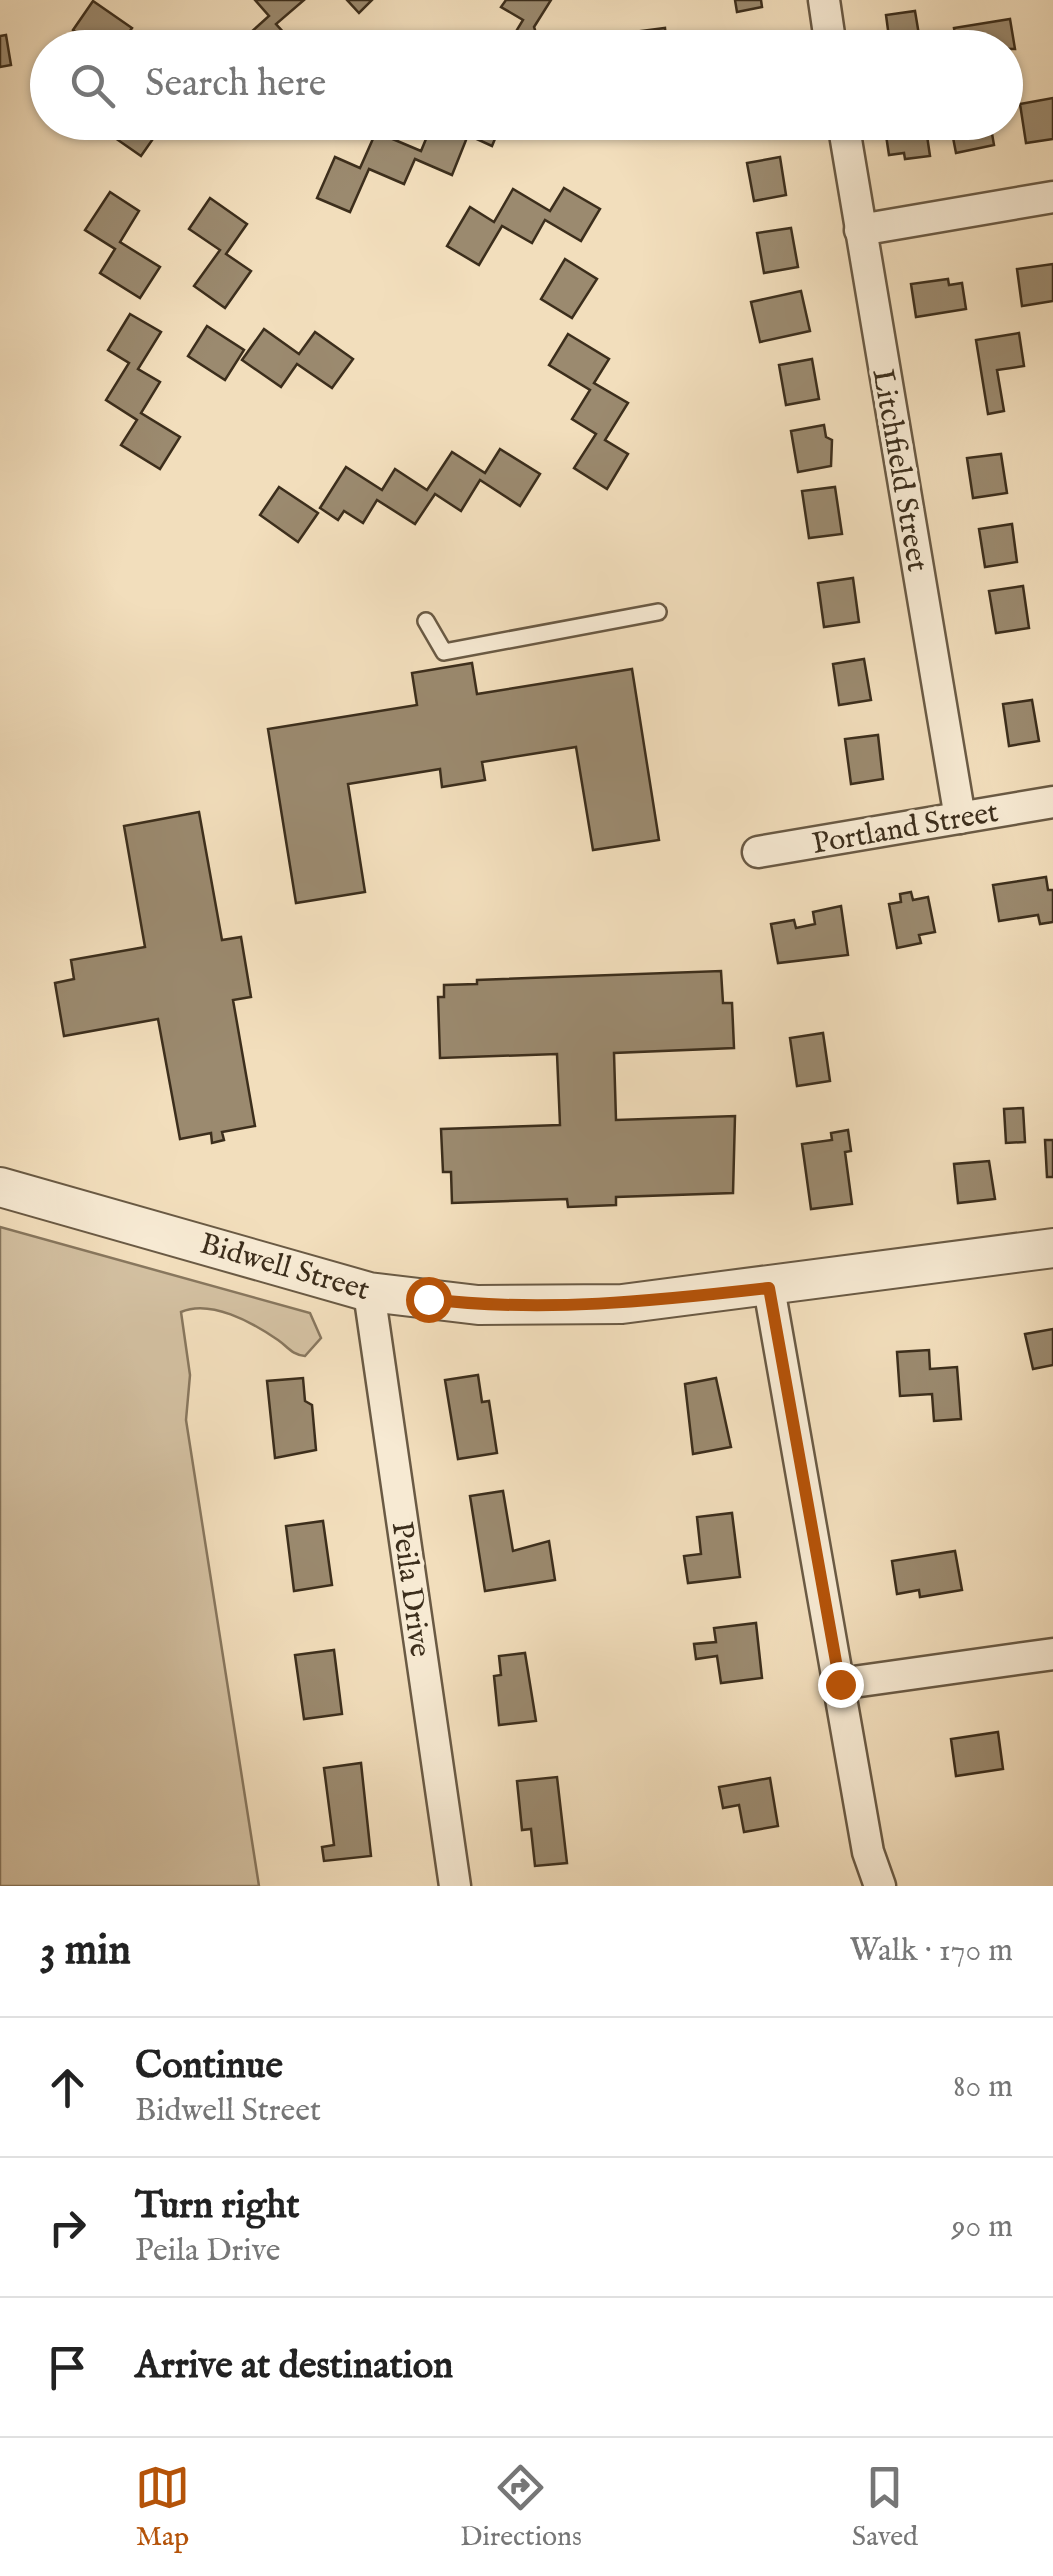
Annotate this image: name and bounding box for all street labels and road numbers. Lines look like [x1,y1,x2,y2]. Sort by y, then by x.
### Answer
street label: Litchfield Street [863,366,936,575]
street label: Portland Street [809,794,1001,864]
street label: Bidwell Street [195,1226,373,1310]
street label: Peila Drive [382,1519,438,1659]

